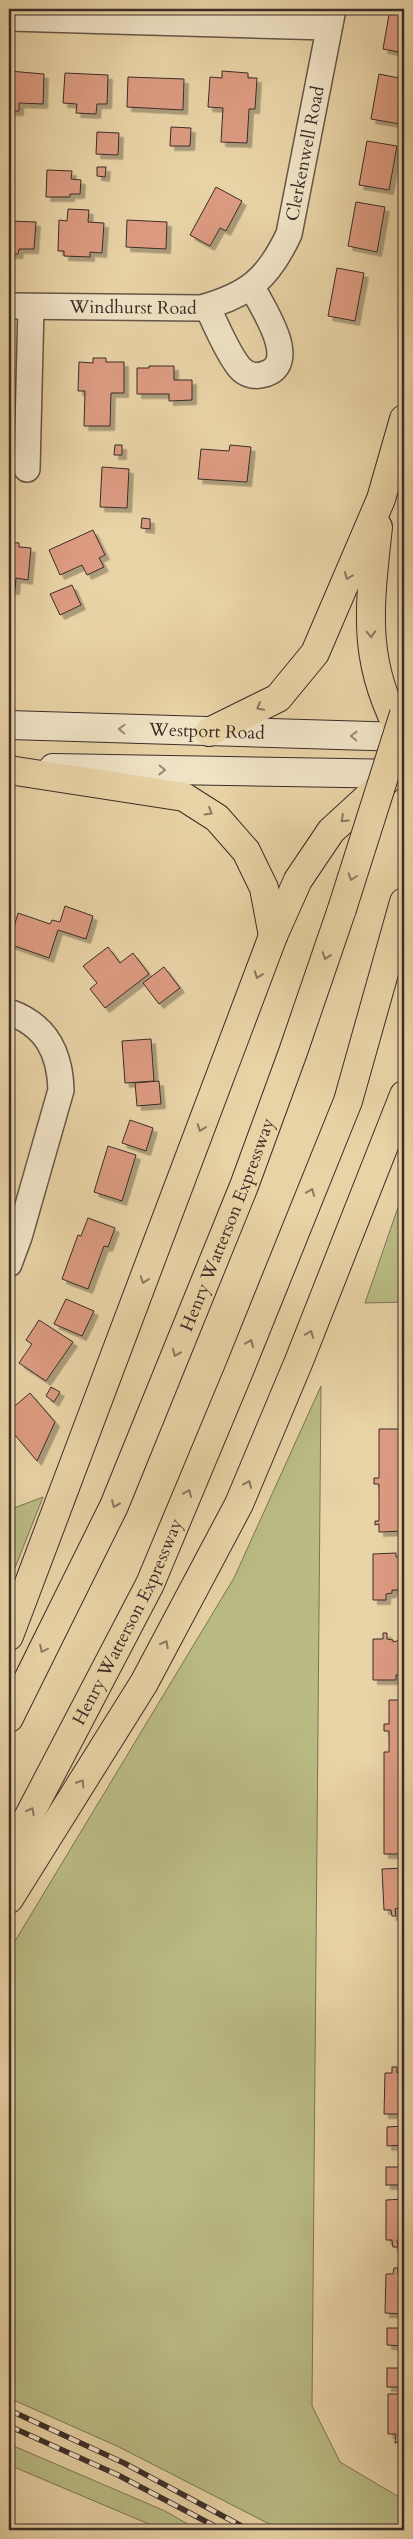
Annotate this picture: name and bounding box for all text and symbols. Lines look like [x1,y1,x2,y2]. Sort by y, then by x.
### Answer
street label: Clerkenwell Road [280,83,331,223]
street label: Windhurst Road [68,295,197,321]
one-way arrow [344,571,355,580]
one-way arrow [365,630,376,638]
one-way arrow [257,701,266,711]
street label: Westport Road [148,717,266,746]
one-way arrow [118,723,126,734]
one-way arrow [350,730,358,741]
one-way arrow [159,764,167,775]
one-way arrow [203,806,212,816]
one-way arrow [340,813,349,822]
one-way arrow [348,872,358,880]
one-way arrow [322,951,332,959]
one-way arrow [254,971,264,979]
street label: Henry Watterson Expressway [174,1114,281,1335]
one-way arrow [197,1123,207,1131]
one-way arrow [305,1188,315,1197]
one-way arrow [140,1275,150,1284]
one-way arrow [303,1330,314,1339]
one-way arrow [244,1339,255,1348]
one-way arrow [172,1348,182,1357]
one-way arrow [241,1480,252,1489]
one-way arrow [182,1489,192,1498]
one-way arrow [110,1499,121,1508]
street label: Henry Watterson Expressway [67,1514,189,1729]
one-way arrow [159,1640,169,1649]
one-way arrow [39,1644,49,1653]
one-way arrow [75,1780,85,1789]
one-way arrow [25,1807,35,1816]

